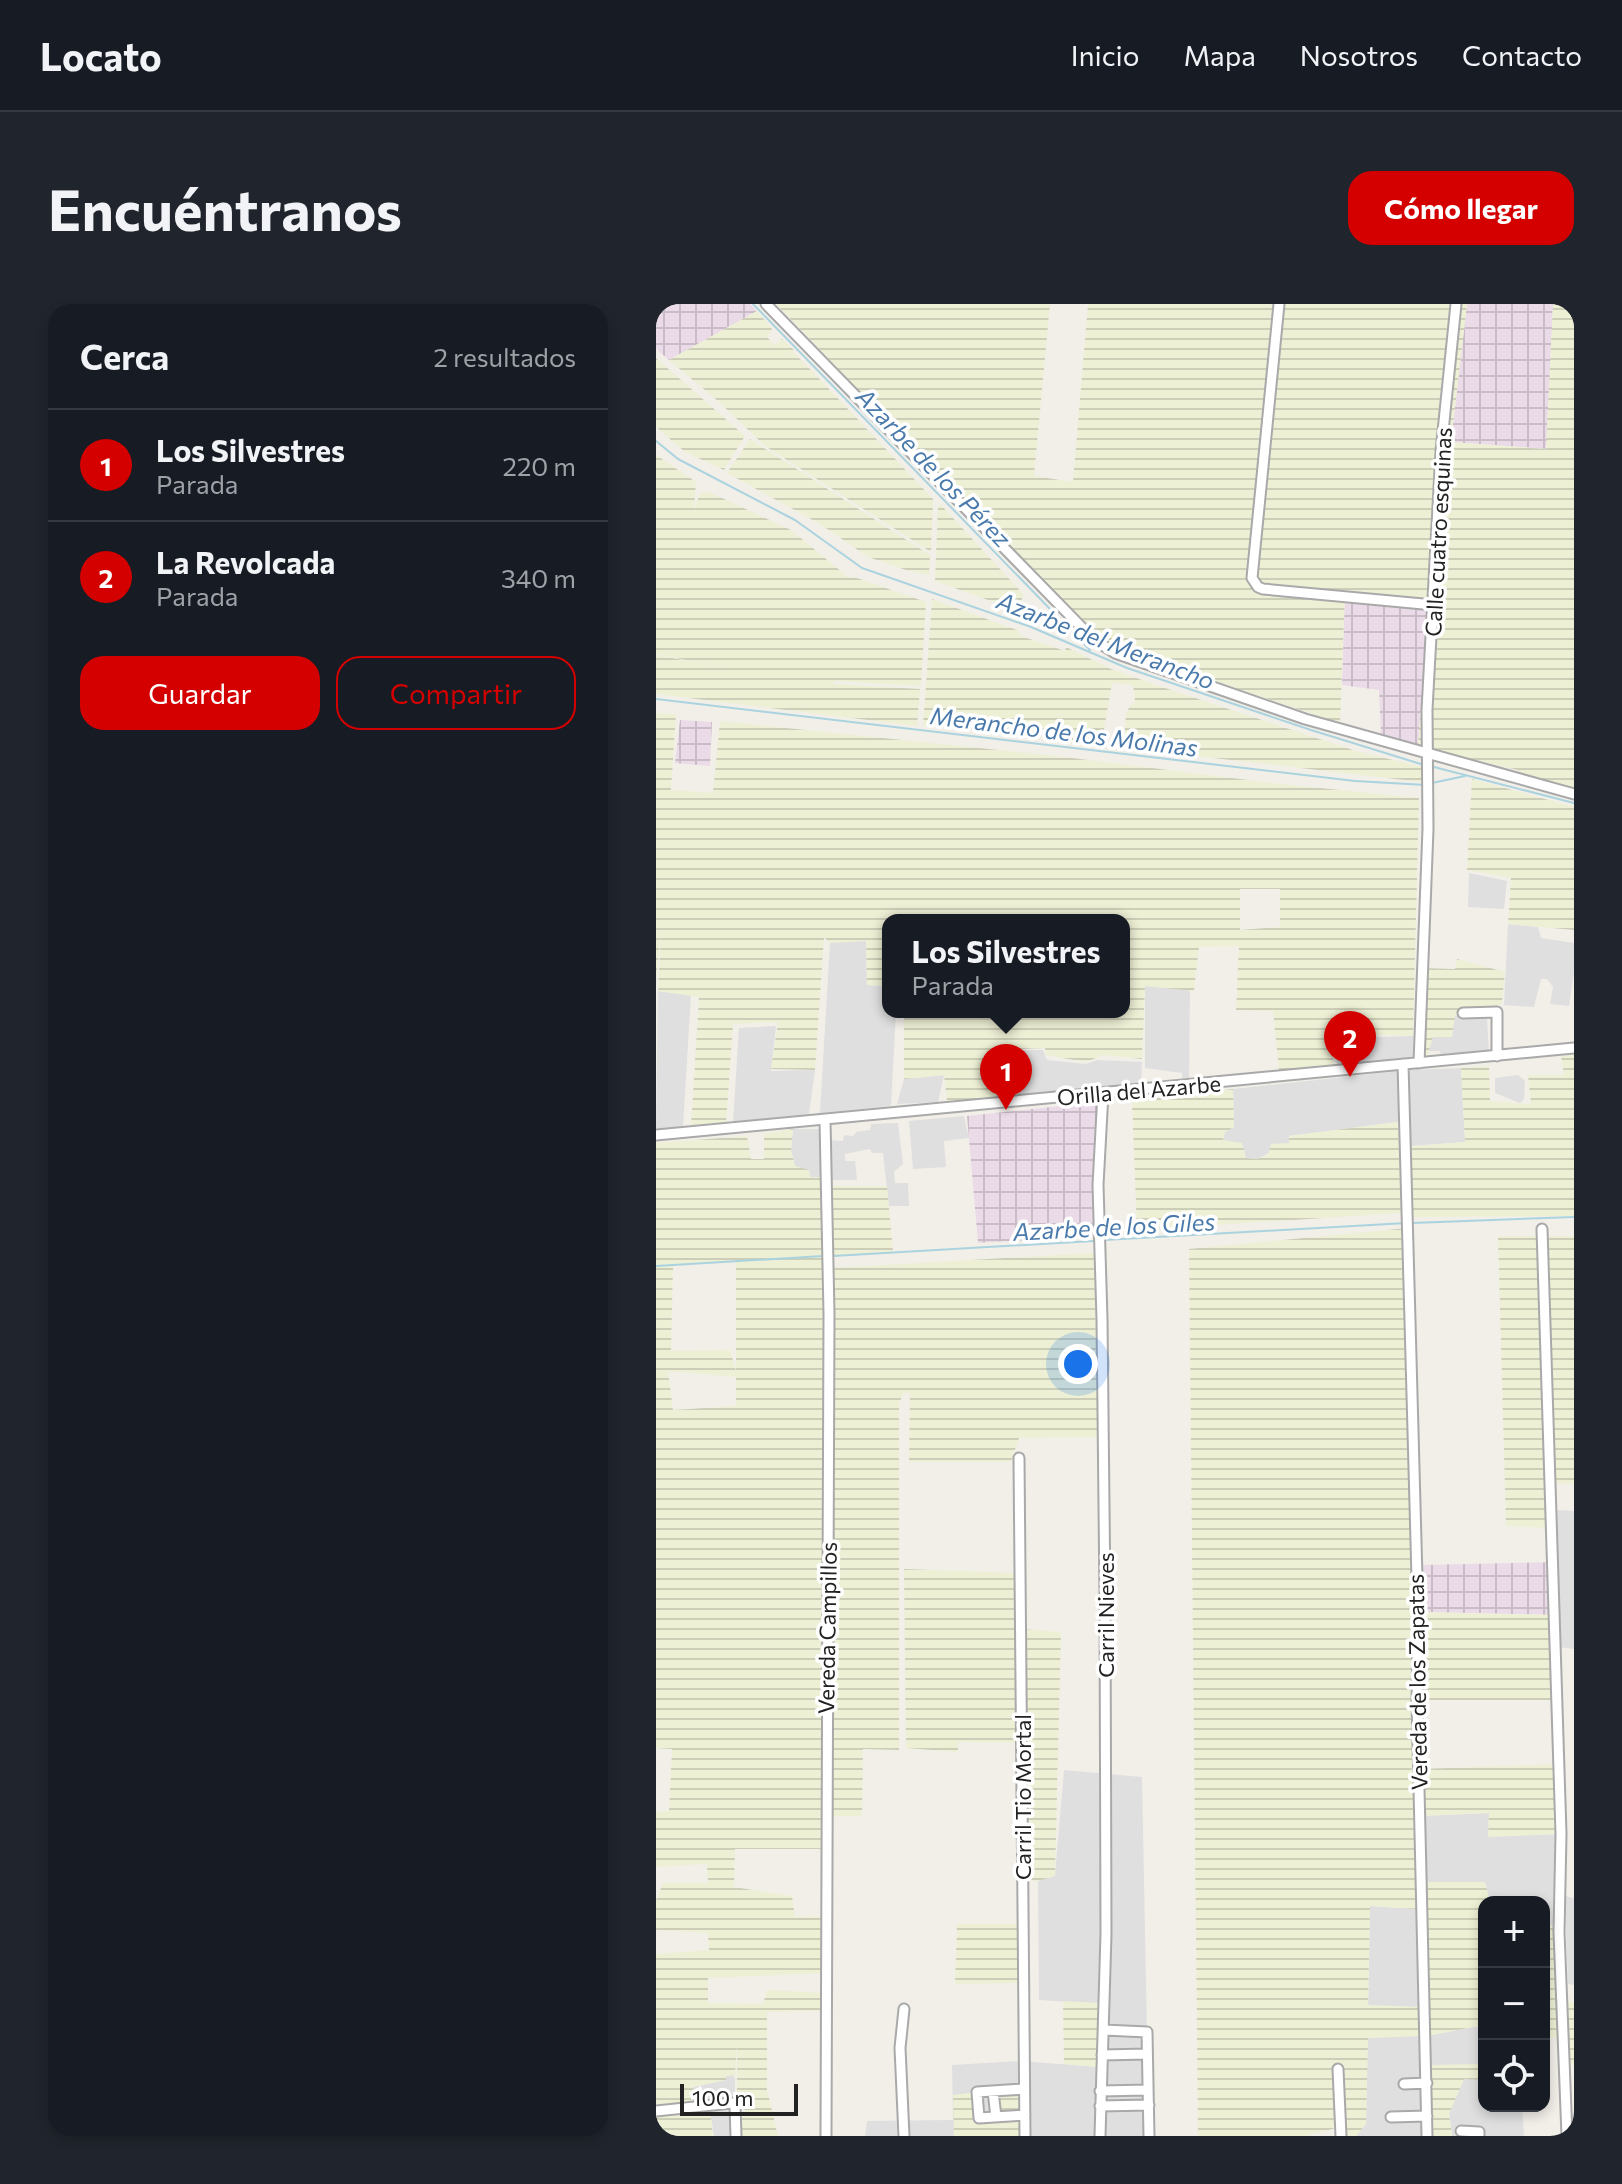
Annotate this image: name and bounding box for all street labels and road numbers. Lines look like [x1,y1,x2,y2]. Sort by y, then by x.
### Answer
street label: Calle cuatro esquinas [1419,427,1457,637]
street label: Orilla del Azarbe [1056,1069,1222,1111]
street label: Vereda Campillos [812,1542,842,1714]
street label: Carril Nieves [1092,1552,1119,1678]
street label: Vereda de los Zapatas [1402,1574,1432,1790]
street label: Carril Tio Mortal [1009,1714,1036,1880]

